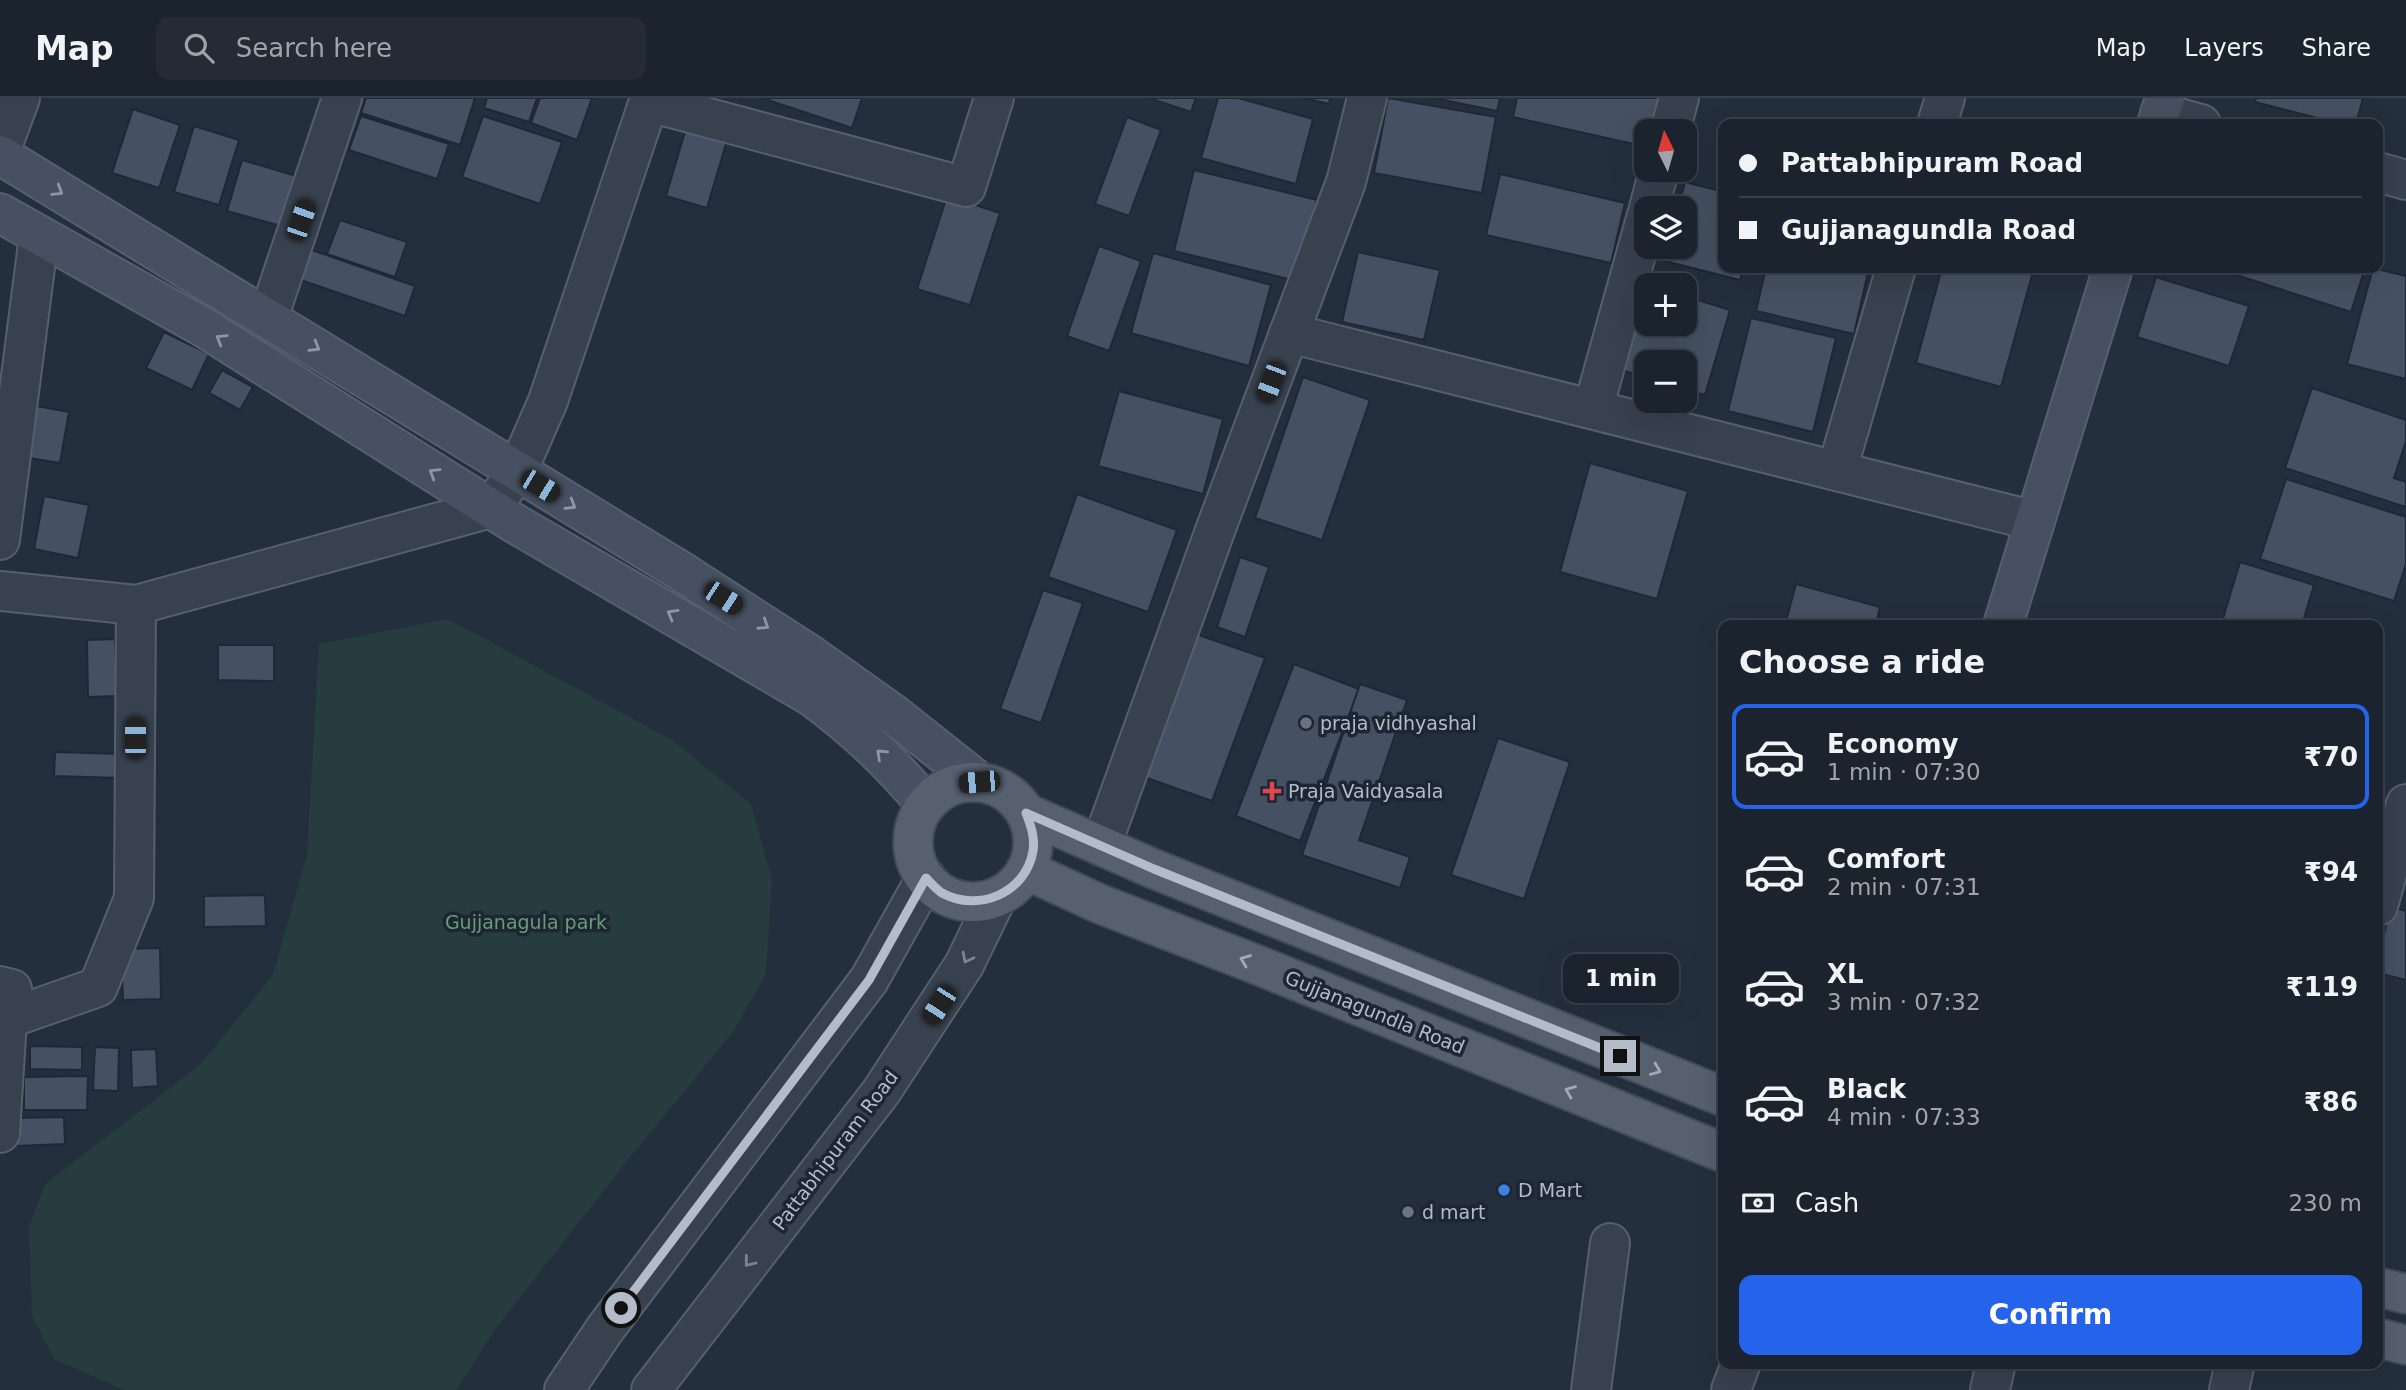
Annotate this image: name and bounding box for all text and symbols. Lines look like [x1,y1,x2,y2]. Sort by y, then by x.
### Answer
search box [156,17,646,80]
text: Map [35,29,114,68]
icon: search [180,29,218,67]
text: Search here [236,33,392,63]
text: Map [2096,34,2146,62]
text: Layers [2184,34,2264,62]
text: Share [2302,34,2371,62]
north arrow [1634,119,1698,182]
map controls [1634,119,1697,413]
text: Pattabhipuram Road [1781,148,2083,178]
one-way arrow [50,182,63,195]
button: layers [1634,196,1697,259]
car [285,197,318,243]
text: Gujjanagundla Road [1781,215,2076,245]
button: + [1634,273,1697,336]
one-way arrow [215,334,228,347]
one-way arrow [308,338,321,351]
button: − [1634,350,1697,413]
car [1254,359,1289,405]
car [517,466,564,506]
one-way arrow [429,468,442,481]
one-way arrow [564,496,577,509]
car [700,578,747,618]
one-way arrow [667,609,680,622]
one-way arrow [757,617,770,630]
text: Choose a ride [1739,643,1985,681]
place label: praja vidhyashal [1320,712,1477,734]
marker: praja vidhyashal [1298,715,1314,731]
car [125,717,146,759]
icon: car [1743,725,1806,788]
text: Economy [1827,729,1958,759]
text: ₹70 [2304,742,2358,772]
one-way arrow [876,749,889,762]
text: 1 min · 07:30 [1827,759,1981,785]
car [958,770,1001,794]
place label: Praja Vaidyasala [1288,780,1443,802]
marker: Praja Vaidyasala [1262,781,1282,801]
icon: car [1743,840,1806,903]
text: Comfort [1827,844,1945,874]
text: ₹94 [2304,857,2358,887]
text: 2 min · 07:31 [1827,874,1981,900]
park label: Gujjanagula park [445,911,607,933]
one-way arrow [962,951,976,963]
one-way arrow [1240,954,1252,968]
callout: 1 min [1562,954,1678,1004]
icon: car [1743,955,1806,1018]
text: XL [1827,959,1864,989]
text: 1 min [1585,965,1657,991]
street label: Gujjanagundla Road [1282,966,1468,1058]
text: ₹119 [2286,972,2358,1002]
car [919,982,960,1028]
text: 3 min · 07:32 [1827,989,1981,1015]
route end [1604,1040,1636,1072]
one-way arrow [1650,1062,1662,1076]
street label: Pattabhipuram Road [768,1066,902,1234]
icon: car [1743,1070,1806,1133]
text: Black [1827,1074,1906,1104]
one-way arrow [1564,1085,1577,1099]
text: ₹86 [2304,1087,2358,1117]
text: 4 min · 07:33 [1827,1104,1981,1130]
place label: D Mart [1518,1179,1582,1201]
marker: D Mart [1496,1182,1512,1198]
icon: cash [1739,1184,1777,1222]
text: Cash [1795,1188,1859,1218]
text: 230 m [2288,1190,2362,1216]
place label: d mart [1422,1201,1486,1223]
marker: d mart [1400,1204,1416,1220]
one-way arrow [745,1253,757,1266]
button: Confirm [1739,1275,2362,1355]
route start [605,1292,637,1324]

